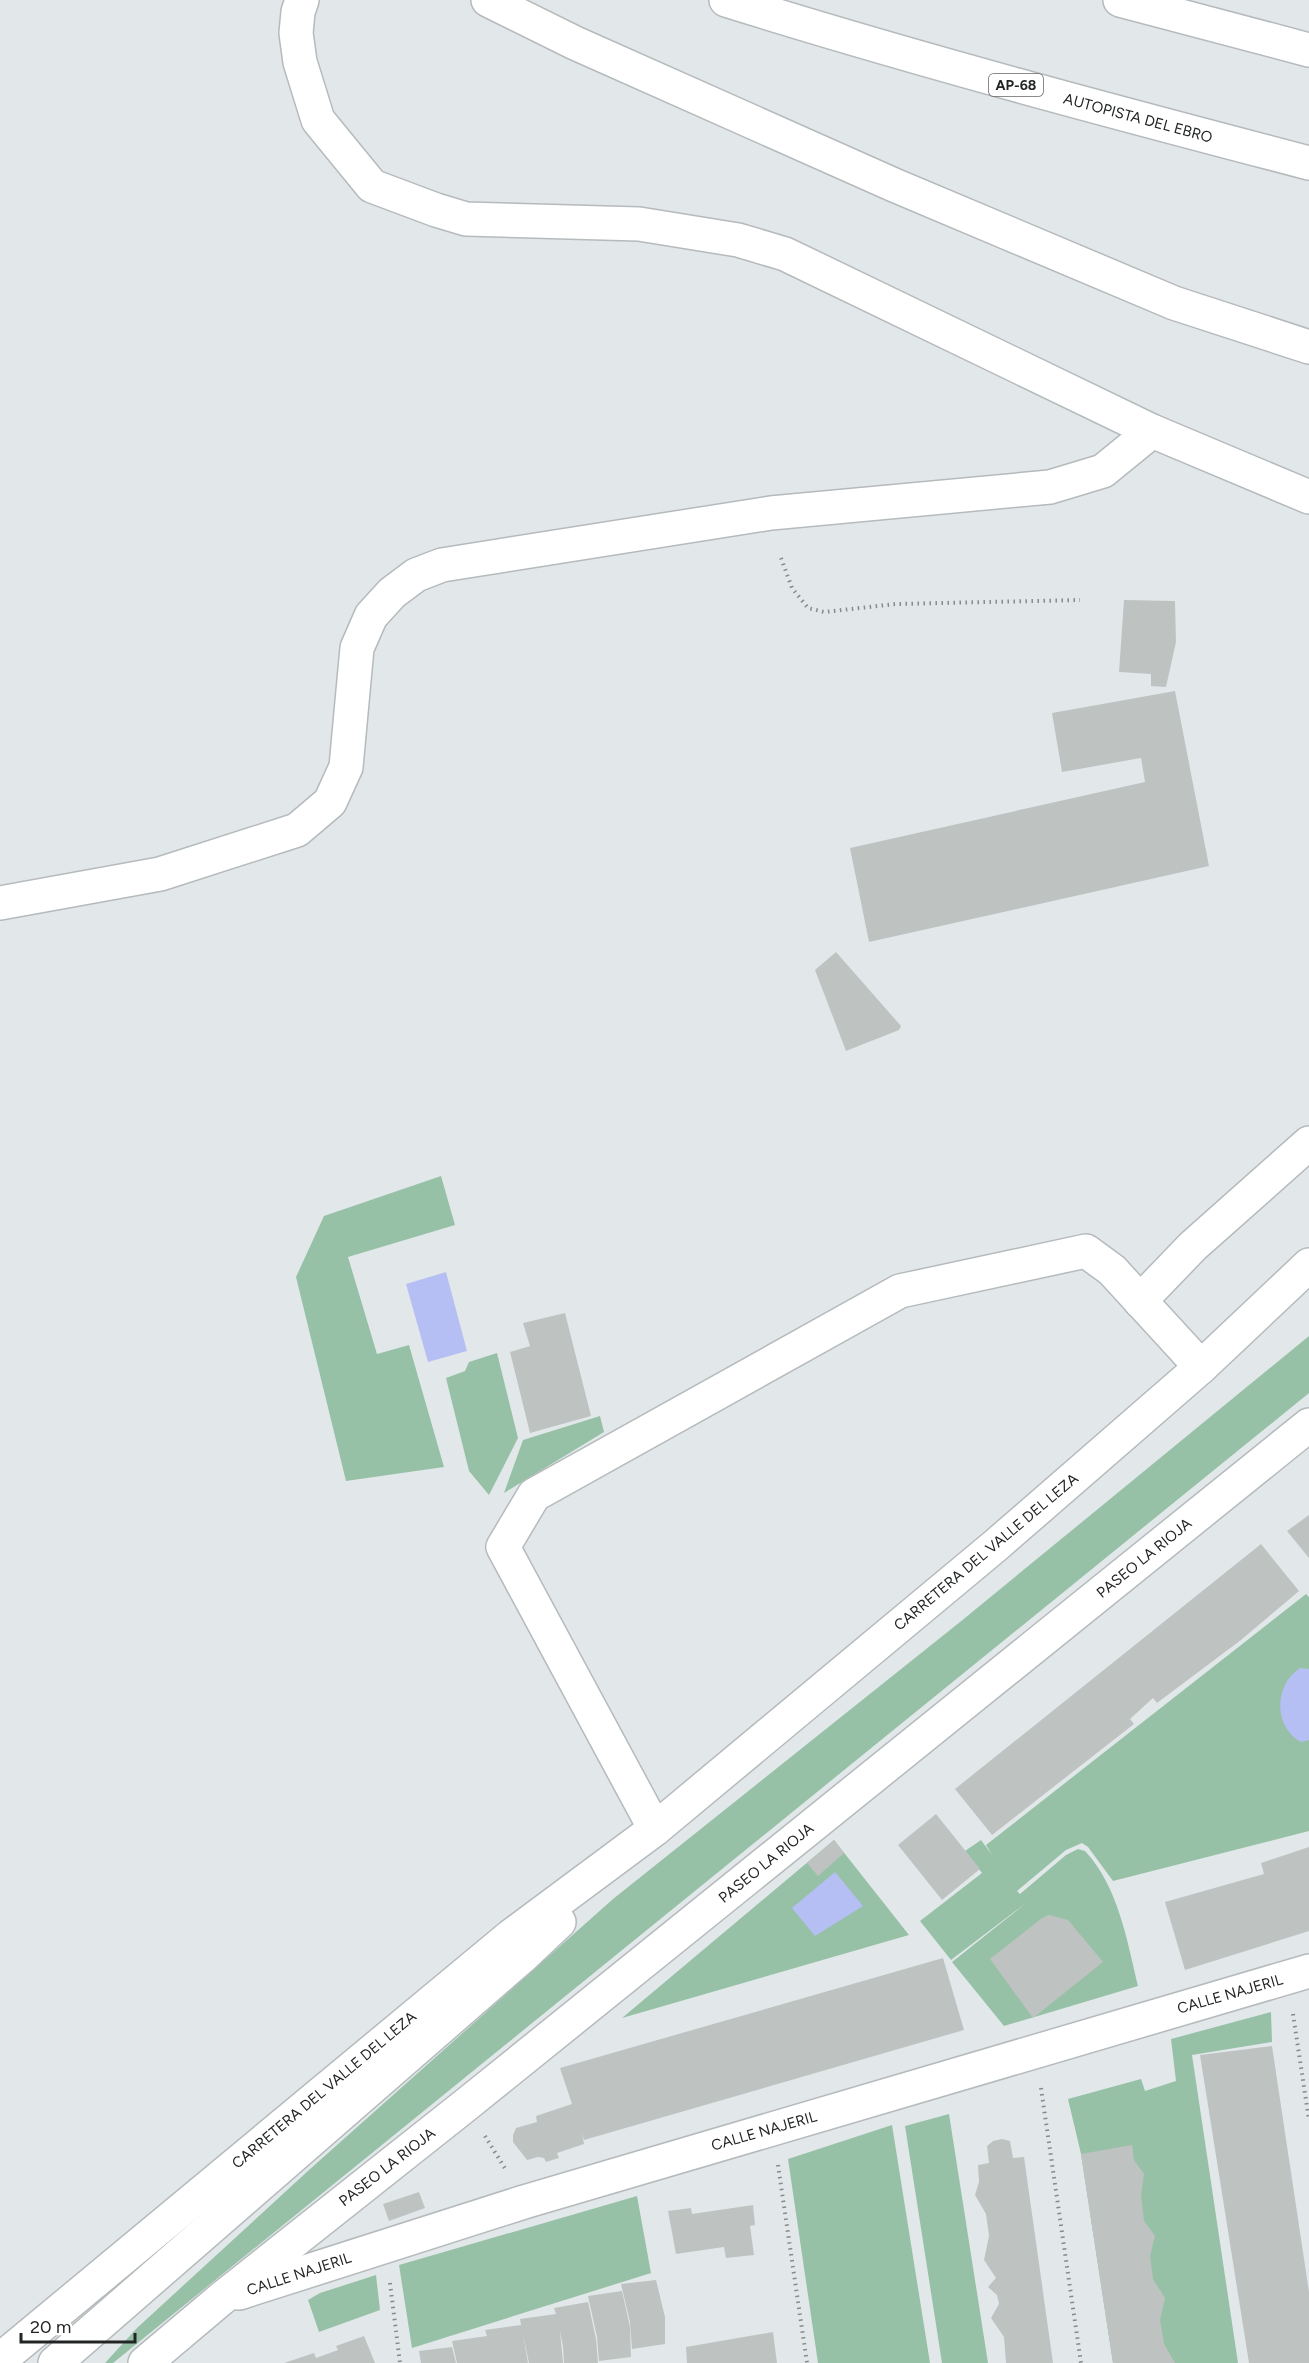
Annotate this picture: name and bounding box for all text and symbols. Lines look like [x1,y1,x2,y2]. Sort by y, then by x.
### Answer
road number: AP-68 [989,74,1043,96]
street label: AUTOPISTA DEL EBRO [1062,89,1214,147]
street label: CARRETERA DEL VALLE DEL LEZA [890,1470,1082,1634]
street label: PASEO LA RIOJA [1093,1514,1195,1602]
street label: PASEO LA RIOJA [715,1819,817,1907]
street label: CALLE NAJERIL [1175,1970,1285,2018]
street label: CARRETERA DEL VALLE DEL LEZA [228,2008,420,2172]
street label: CALLE NAJERIL [709,2107,819,2155]
street label: PASEO LA RIOJA [335,2124,439,2210]
street label: CALLE NAJERIL [244,2249,354,2299]
scale bar [21,2306,135,2344]
text: 20 m [30,2316,71,2338]

